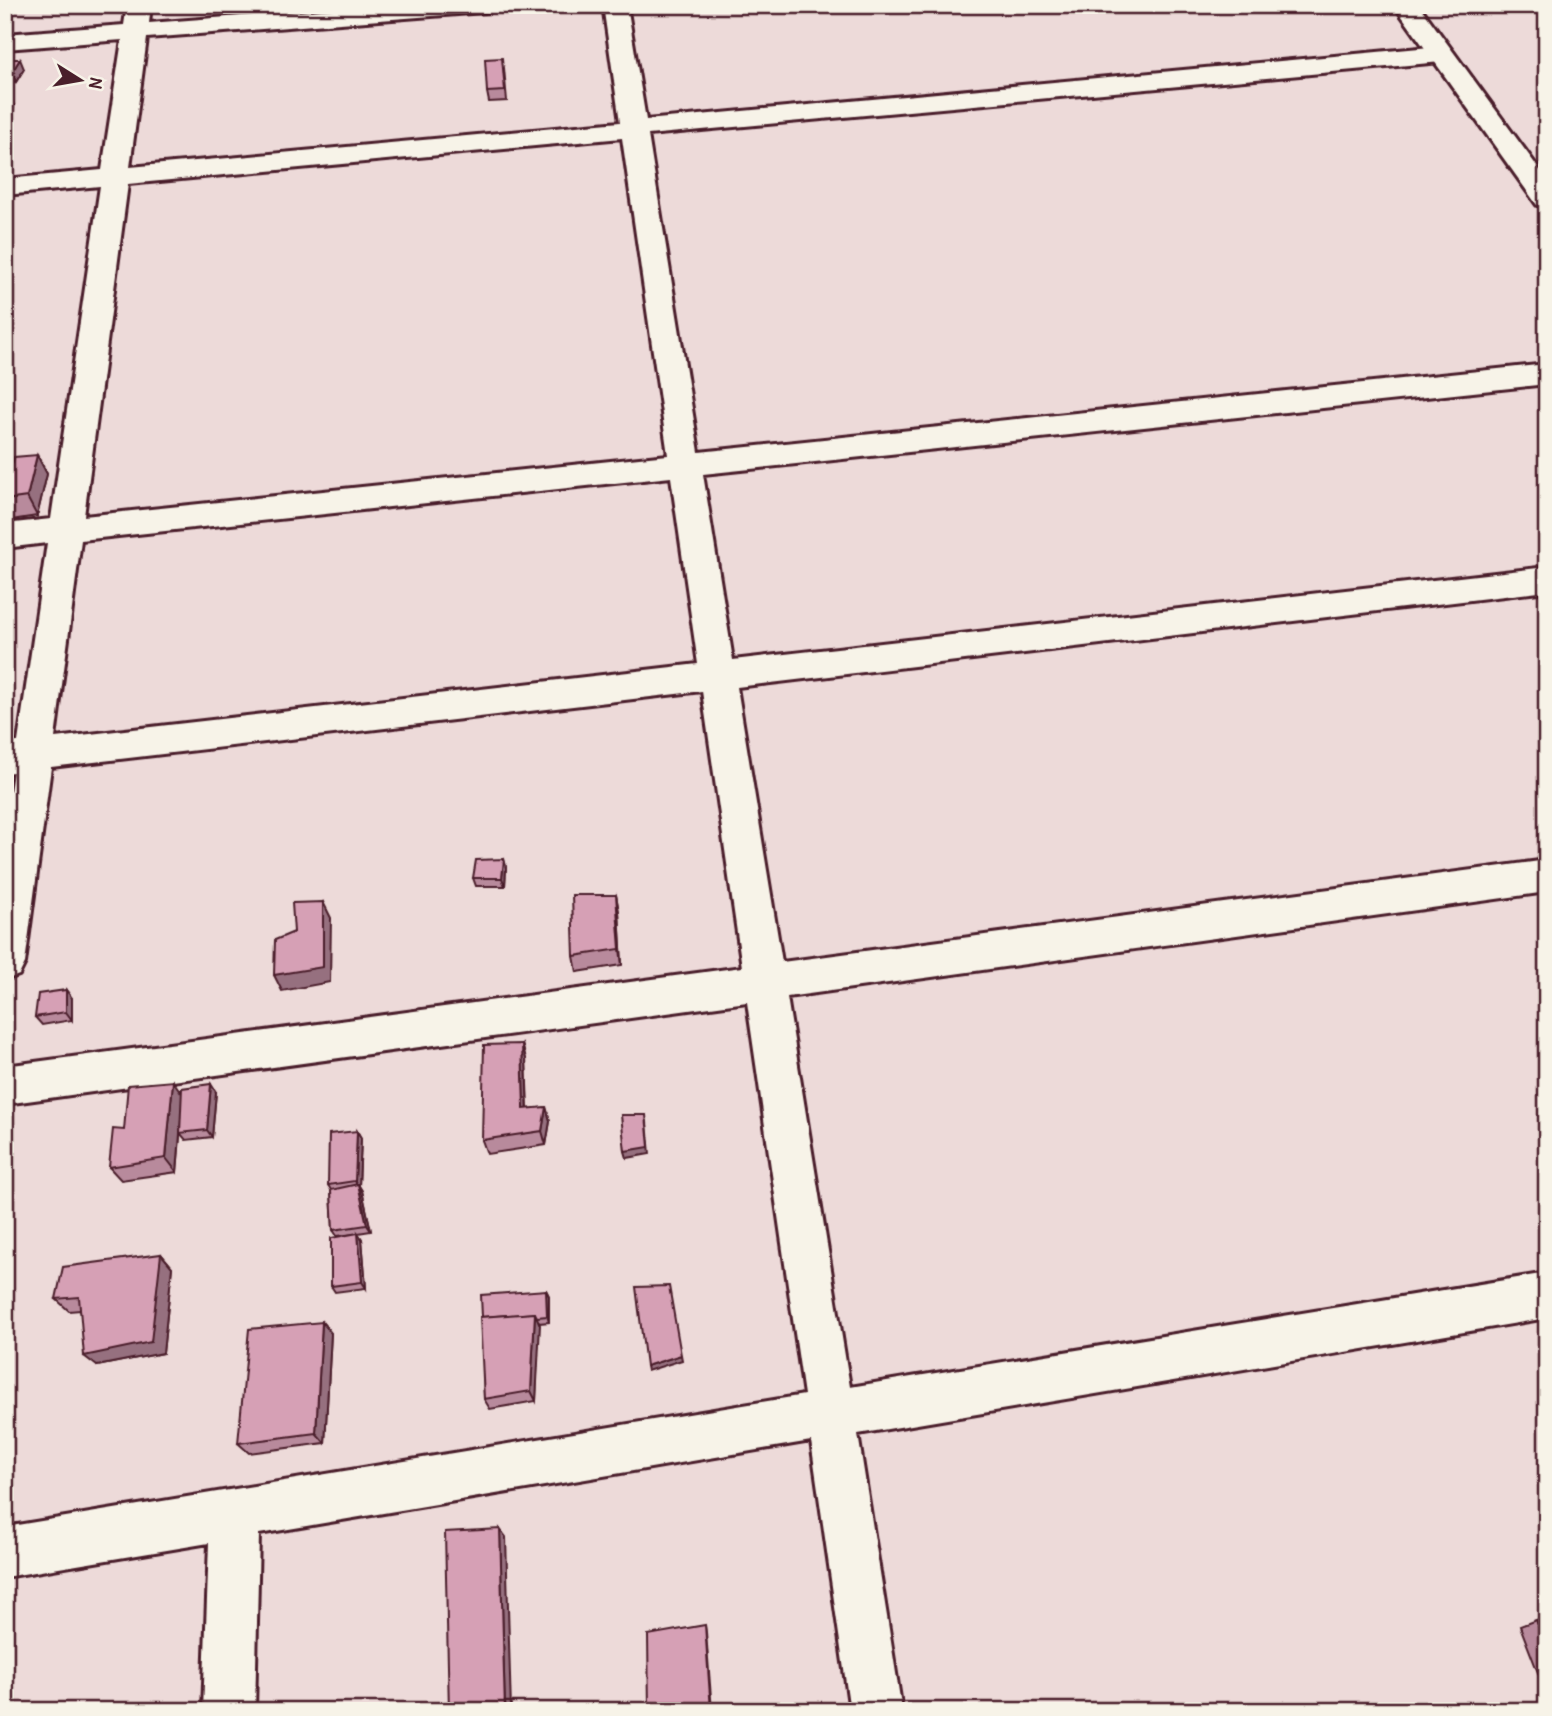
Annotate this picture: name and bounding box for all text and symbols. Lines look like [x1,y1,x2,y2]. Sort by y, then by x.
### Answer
north arrow [46,46,116,116]
text: N [83,76,110,91]

